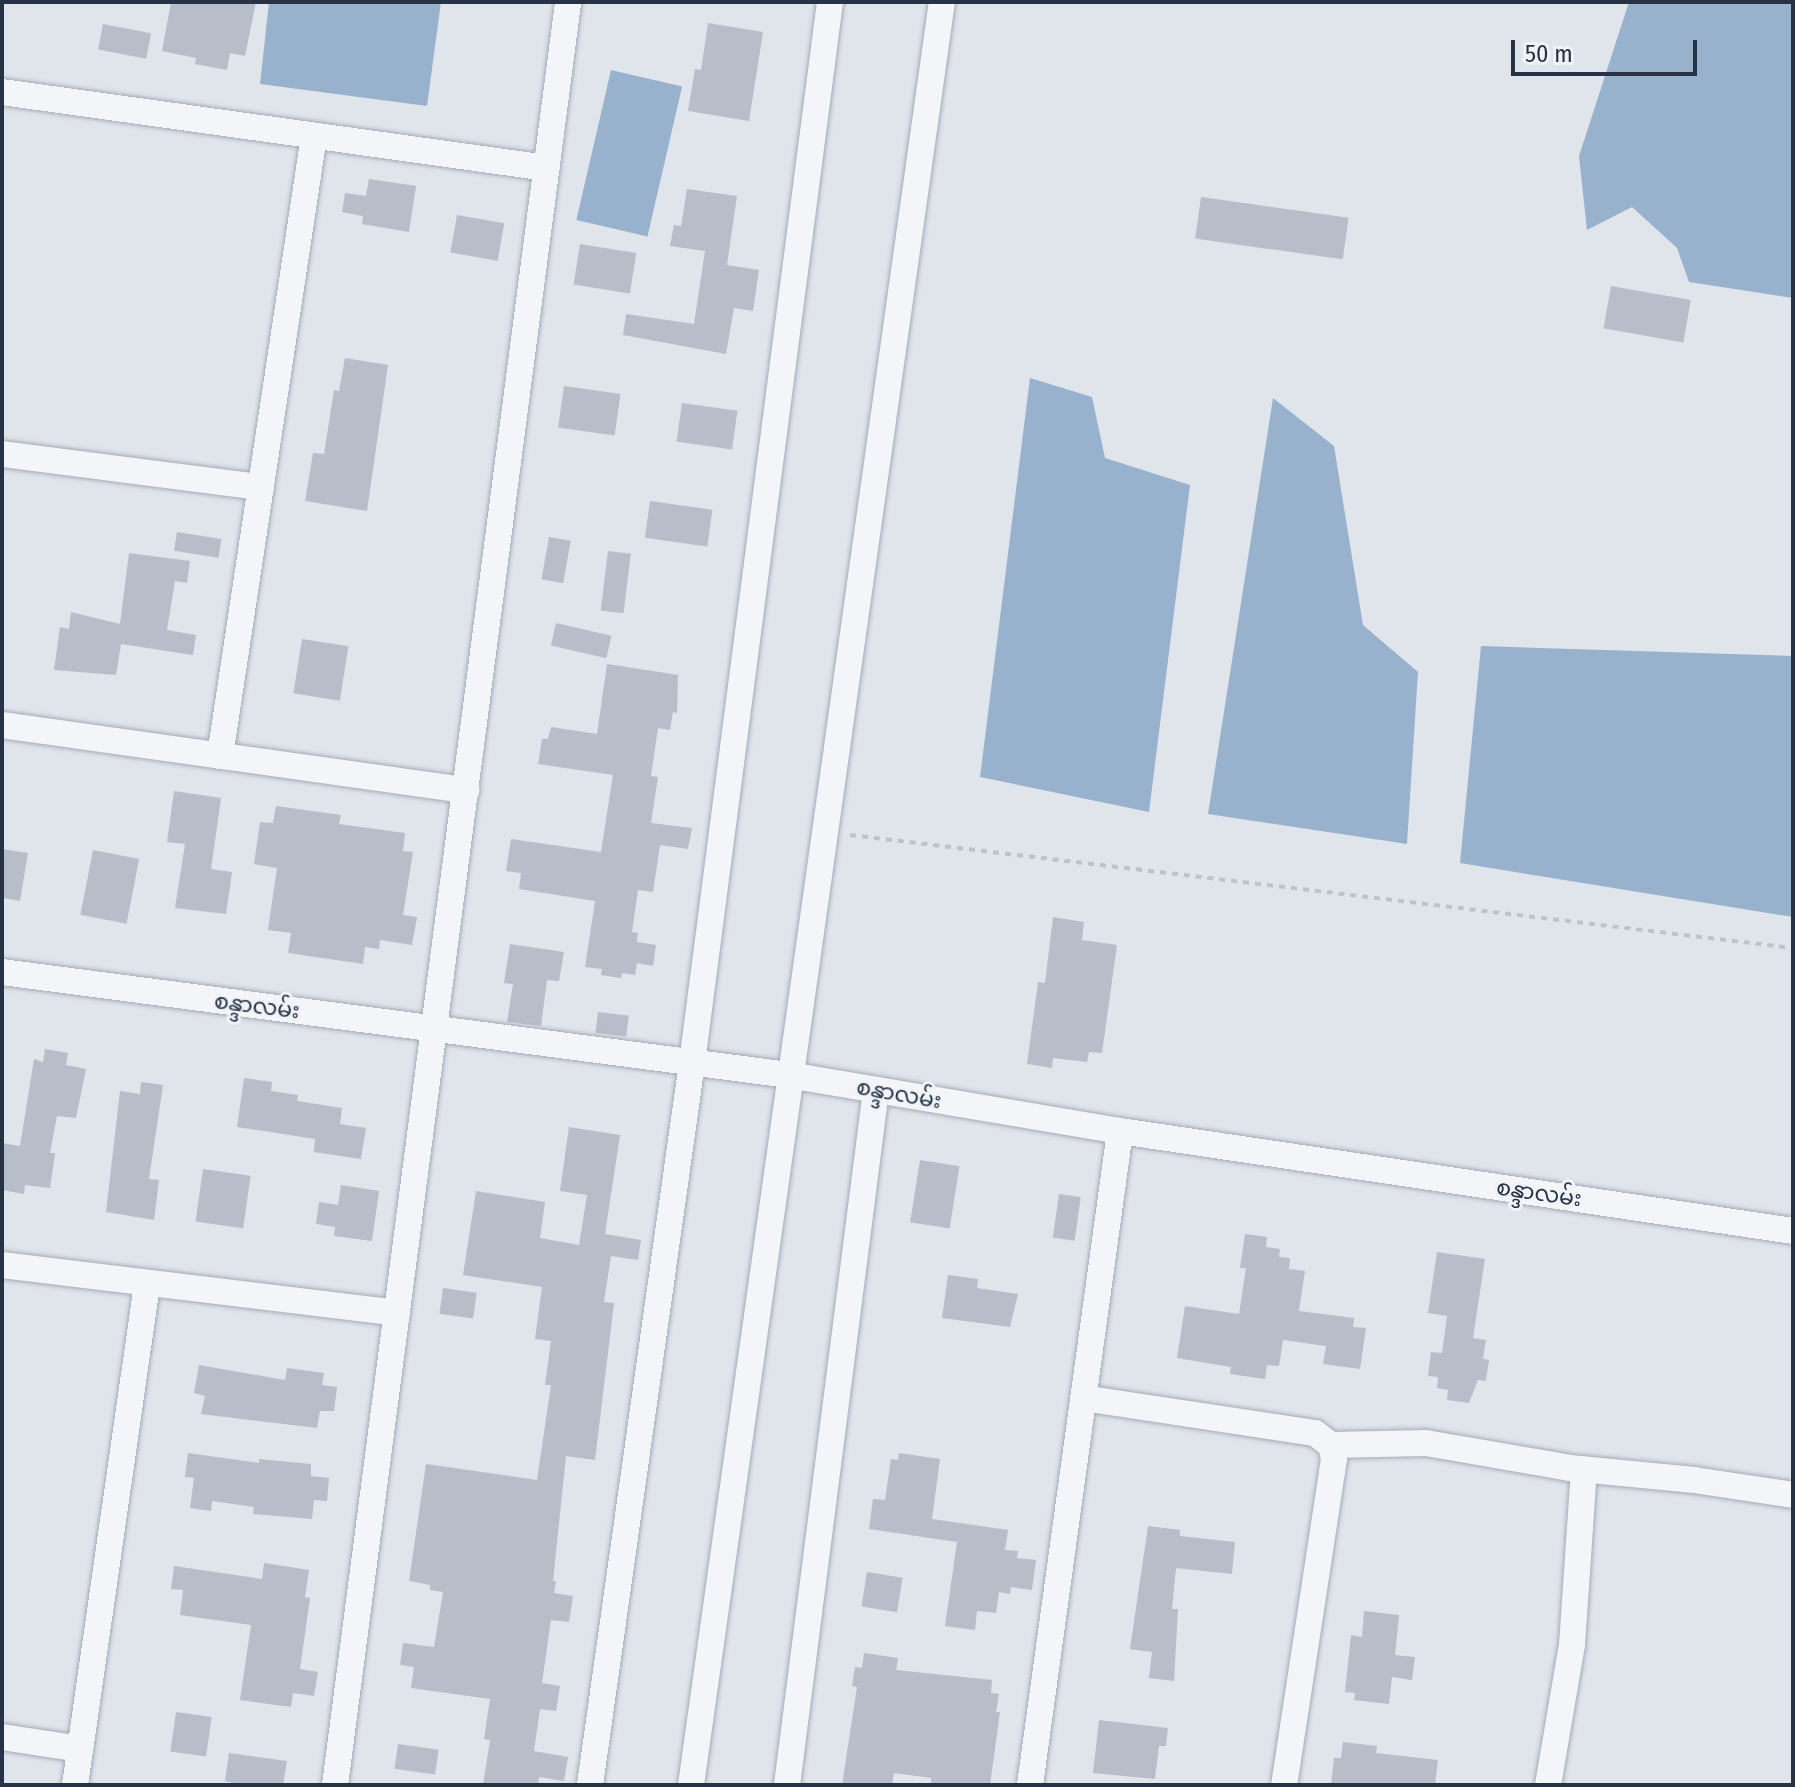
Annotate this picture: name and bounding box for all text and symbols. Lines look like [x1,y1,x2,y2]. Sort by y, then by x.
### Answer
scale bar [1515,24,1701,74]
text: 50 m [1525,40,1573,68]
street label: စန္ဒာလမ်း [213,988,301,1024]
street label: စန္ဒာလမ်း [854,1074,944,1114]
street label: စန္ဒာလမ်း [1495,1174,1583,1212]

